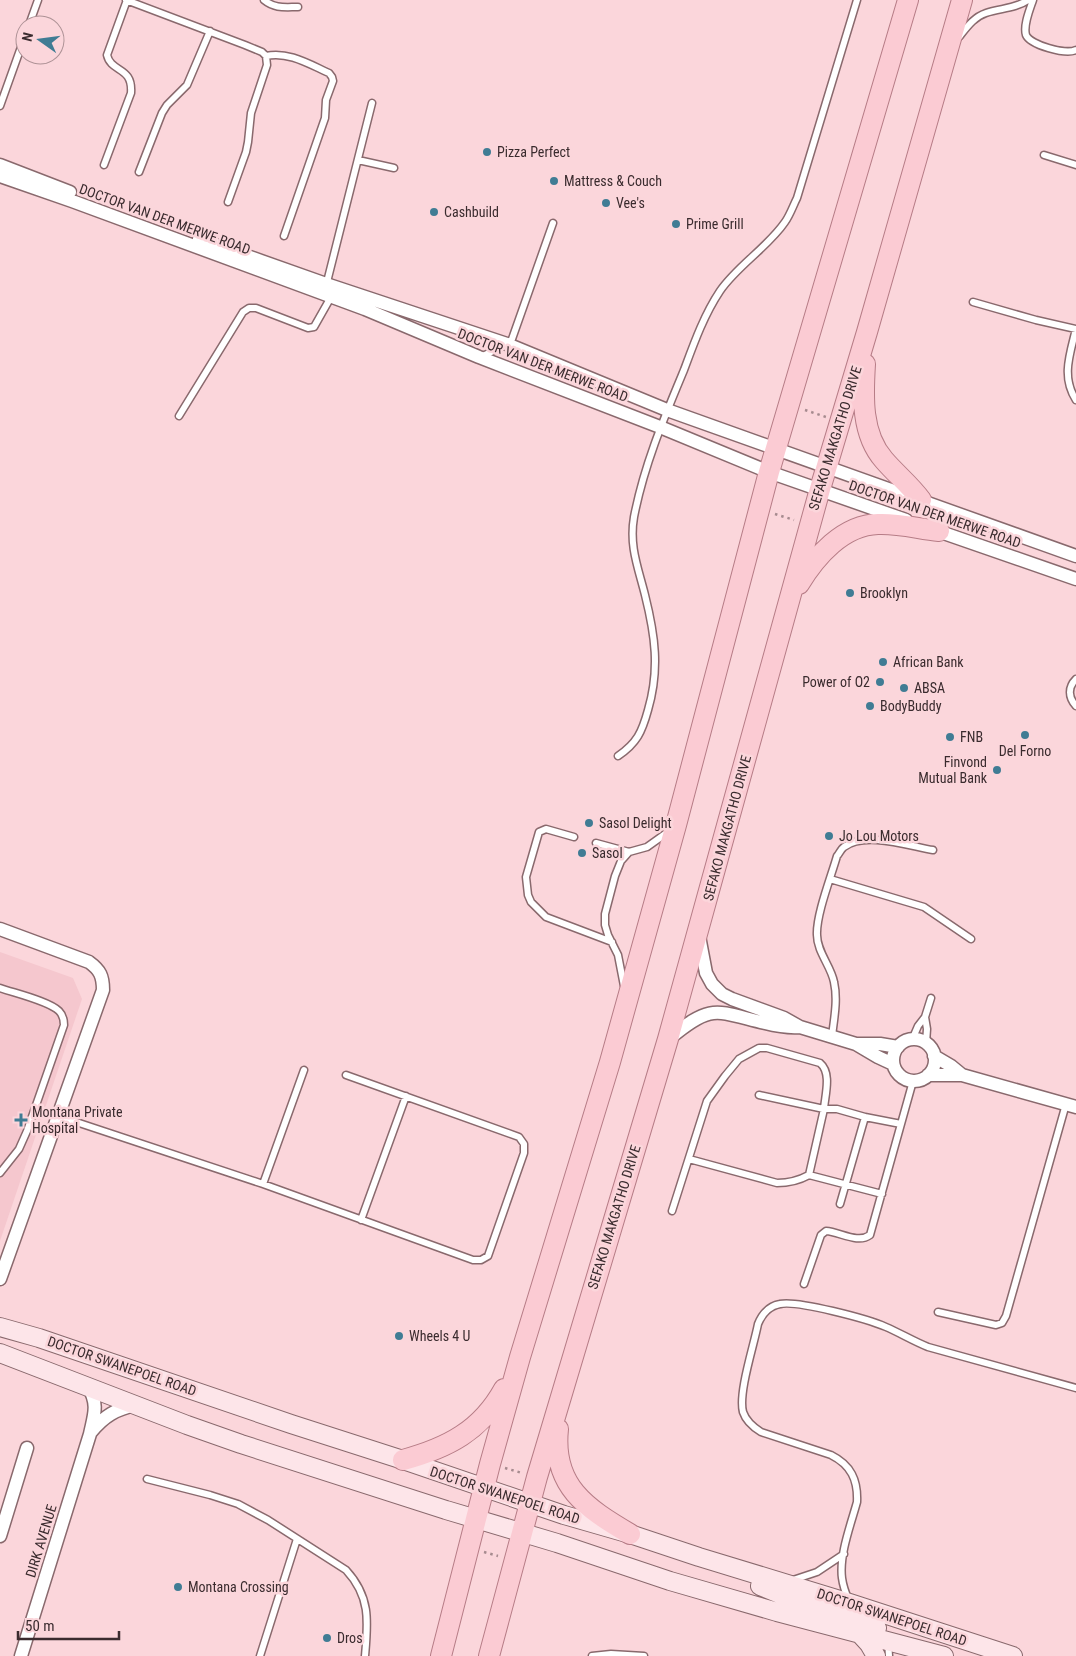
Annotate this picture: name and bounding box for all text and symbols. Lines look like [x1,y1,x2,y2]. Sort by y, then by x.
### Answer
north arrow [15,15,65,65]
text: N [19,31,36,43]
place label: Pizza Perfect [497,144,570,160]
marker: Pizza Perfect [481,146,493,158]
place label: Mattress & Couch [564,173,662,189]
marker: Mattress & Couch [548,175,560,187]
street label: DOCTOR VAN DER MERWE ROAD [77,181,253,257]
place label: Vee's [616,195,645,211]
marker: Vee's [600,197,612,209]
place label: Cashbuild [444,204,499,220]
marker: Cashbuild [428,206,440,218]
place label: Prime Grill [686,216,744,232]
marker: Prime Grill [670,218,682,230]
street label: DOCTOR VAN DER MERWE ROAD [456,325,630,405]
street label: SEFAKO MAKGATHO DRIVE [805,364,865,512]
street label: DOCTOR VAN DER MERWE ROAD [847,477,1023,551]
place label: Brooklyn [860,585,908,601]
marker: Brooklyn [844,587,856,599]
place label: African Bank [893,654,964,670]
marker: African Bank [877,656,889,668]
place label: Power of O2 [802,674,870,690]
marker: Power of O2 [874,676,886,688]
place label: ABSA [914,680,945,696]
marker: ABSA [898,682,910,694]
place label: BodyBuddy [880,698,942,714]
marker: BodyBuddy [864,700,876,712]
place label: FNB [960,729,983,745]
marker: Del Forno [1019,729,1031,741]
marker: FNB [944,731,956,743]
place label: Del Forno [999,743,1051,759]
street label: SEFAKO MAKGATHO DRIVE [700,753,754,902]
place label: Finvond Mutual Bank [918,754,988,786]
marker: Finvond Mutual Bank [991,764,1003,776]
place label: Sasol Delight [599,815,672,831]
marker: Sasol Delight [583,817,595,829]
place label: Jo Lou Motors [839,828,919,844]
marker: Jo Lou Motors [823,830,835,842]
place label: Sasol [592,845,623,861]
marker: Sasol [576,847,588,859]
place label: Montana Private Hospital [32,1104,123,1136]
marker: Montana Private Hospital [14,1113,28,1127]
street label: SEFAKO MAKGATHO DRIVE [584,1143,644,1291]
place label: Wheels 4 U [409,1328,470,1344]
marker: Wheels 4 U [393,1330,405,1342]
street label: DOCTOR SWANEPOEL ROAD [45,1333,199,1399]
street label: DOCTOR SWANEPOEL ROAD [428,1463,582,1527]
street label: DIRK AVENUE [22,1503,60,1579]
place label: Montana Crossing [188,1579,289,1595]
marker: Montana Crossing [172,1581,184,1593]
street label: DOCTOR SWANEPOEL ROAD [815,1585,969,1649]
scale bar [18,1608,119,1640]
text: 50 m [25,1617,55,1635]
place label: Dros [337,1630,363,1646]
marker: Dros [321,1632,333,1644]

